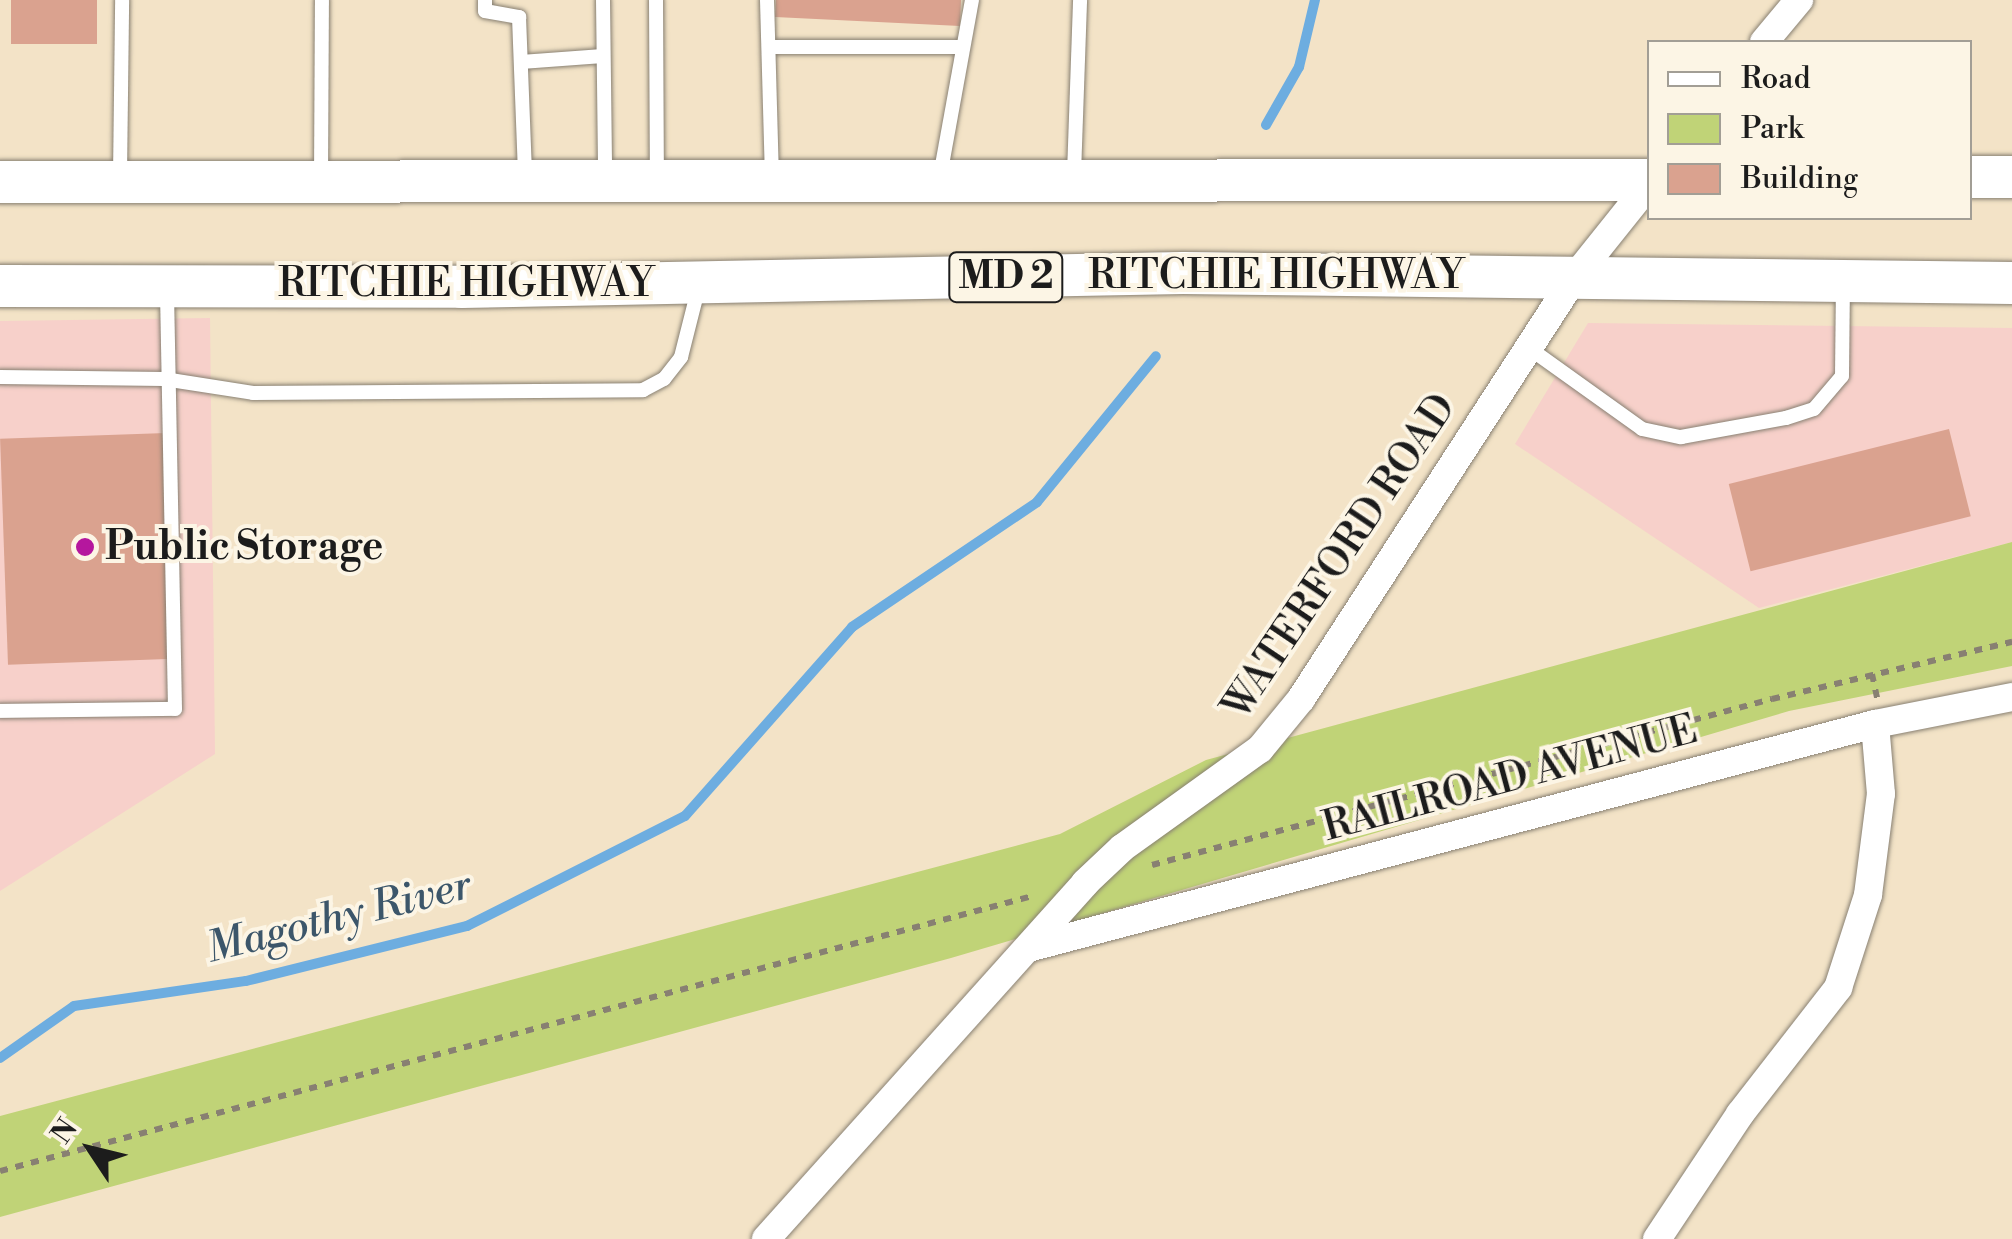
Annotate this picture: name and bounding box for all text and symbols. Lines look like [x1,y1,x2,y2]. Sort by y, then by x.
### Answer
legend [1647,40,1972,220]
text: Road [1741,60,1811,98]
text: Park [1741,110,1803,148]
text: Building [1741,160,1858,198]
road number: MD 2 [946,244,1066,310]
street label: RITCHIE HIGHWAY [1088,252,1464,300]
street label: RITCHIE HIGHWAY [278,260,654,308]
street label: WATERFORD ROAD [1213,385,1467,729]
place label: Public Storage [105,523,383,571]
marker: Public Storage [74,536,96,558]
street label: RAILROAD AVENUE [1318,706,1702,852]
water label: Magothy River [201,861,477,975]
north arrow [40,1099,140,1199]
text: N [44,1112,86,1151]

